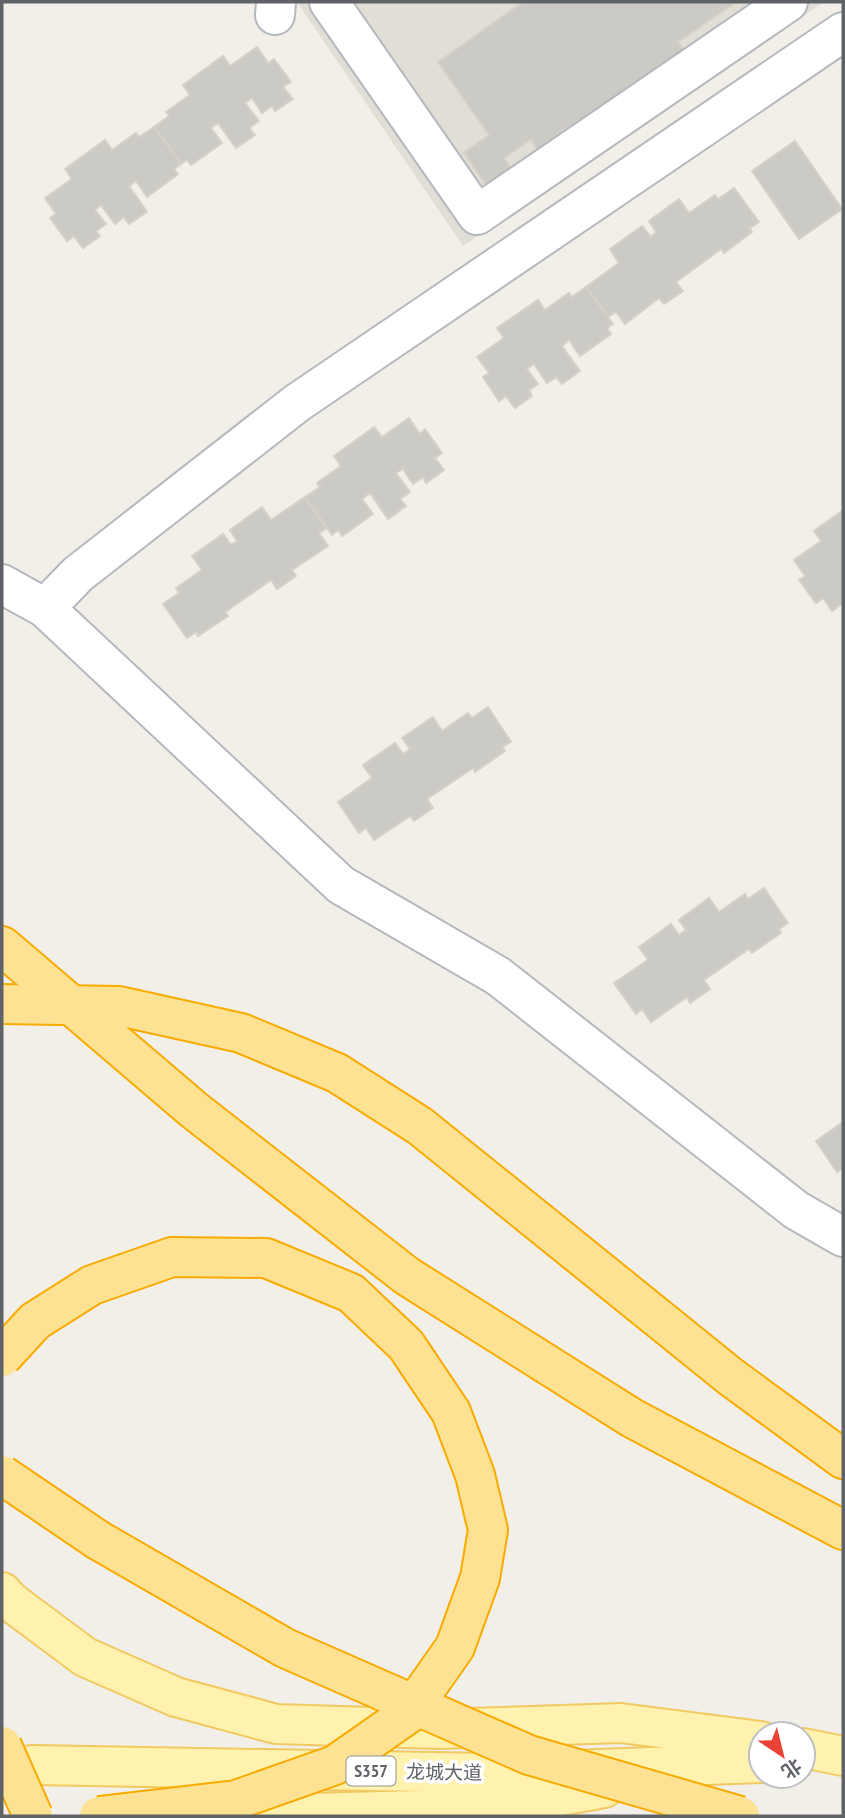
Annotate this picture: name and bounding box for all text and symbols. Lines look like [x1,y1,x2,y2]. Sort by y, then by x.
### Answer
north arrow [747,1720,817,1790]
text: 北 [777,1754,806,1784]
road number: S357 [346,1756,396,1786]
street label: 龙城大道 [406,1759,482,1785]

